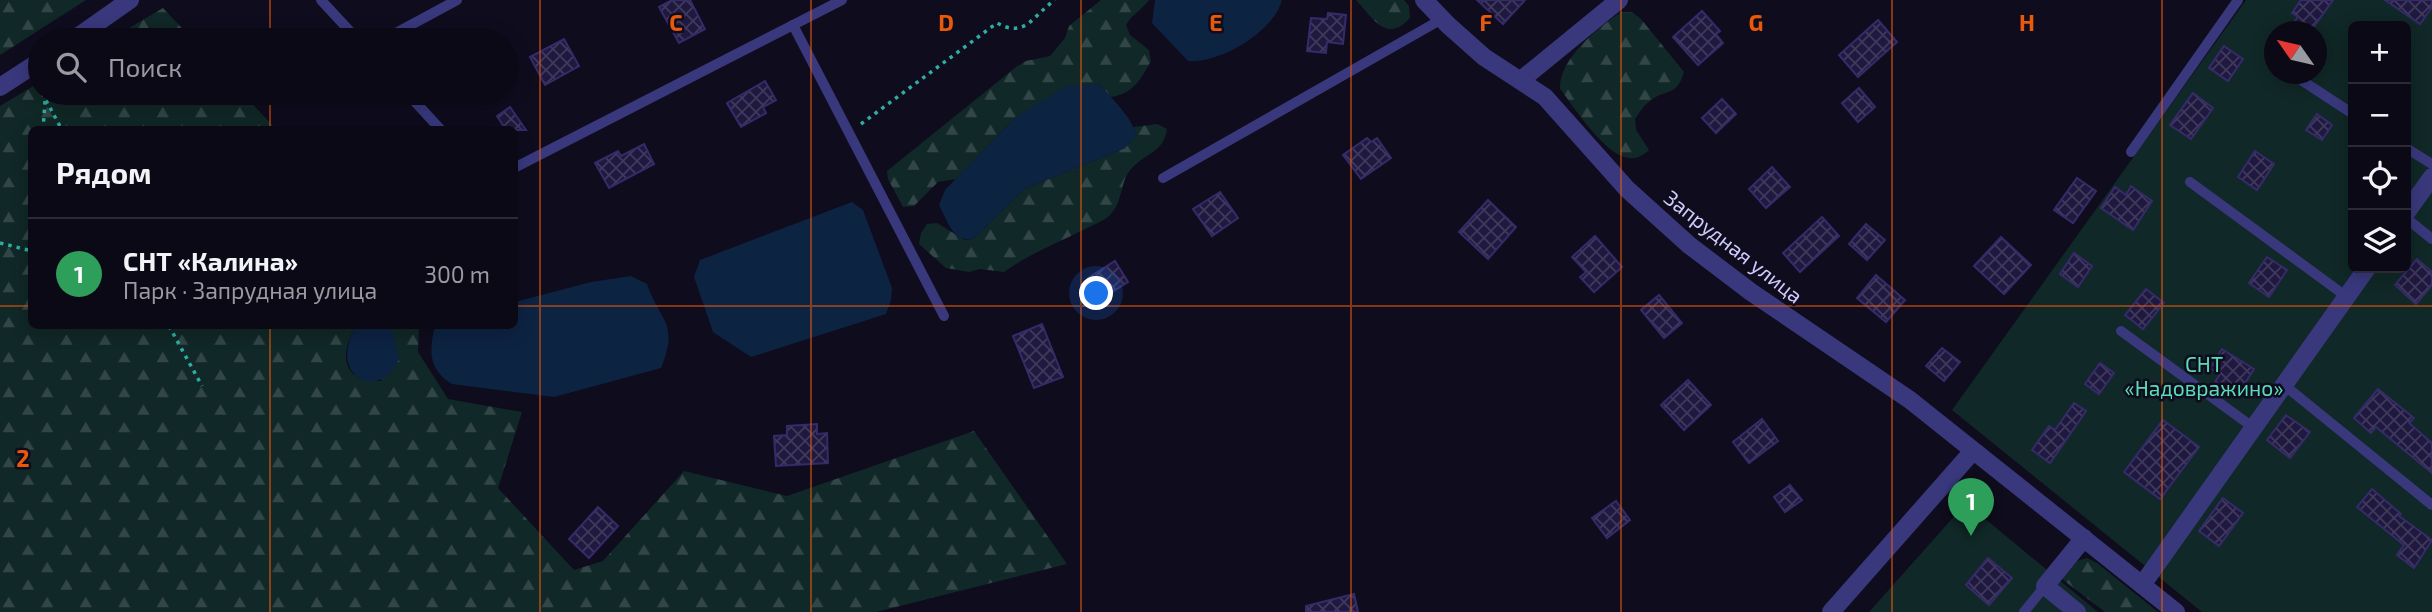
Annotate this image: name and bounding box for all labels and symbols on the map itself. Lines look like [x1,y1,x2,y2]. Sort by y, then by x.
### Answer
text: C [669,8,683,36]
text: D [938,8,954,36]
text: E [1209,8,1223,36]
text: F [1480,8,1493,36]
text: G [1749,8,1763,36]
text: H [2019,8,2035,36]
north arrow [2264,21,2327,84]
street label: Запрудная улица [1659,184,1808,309]
your location [1079,276,1113,310]
park label: СНТ «Надовражино» [2125,351,2283,400]
text: 2 [16,444,30,472]
pin: 1 [1948,478,1994,536]

